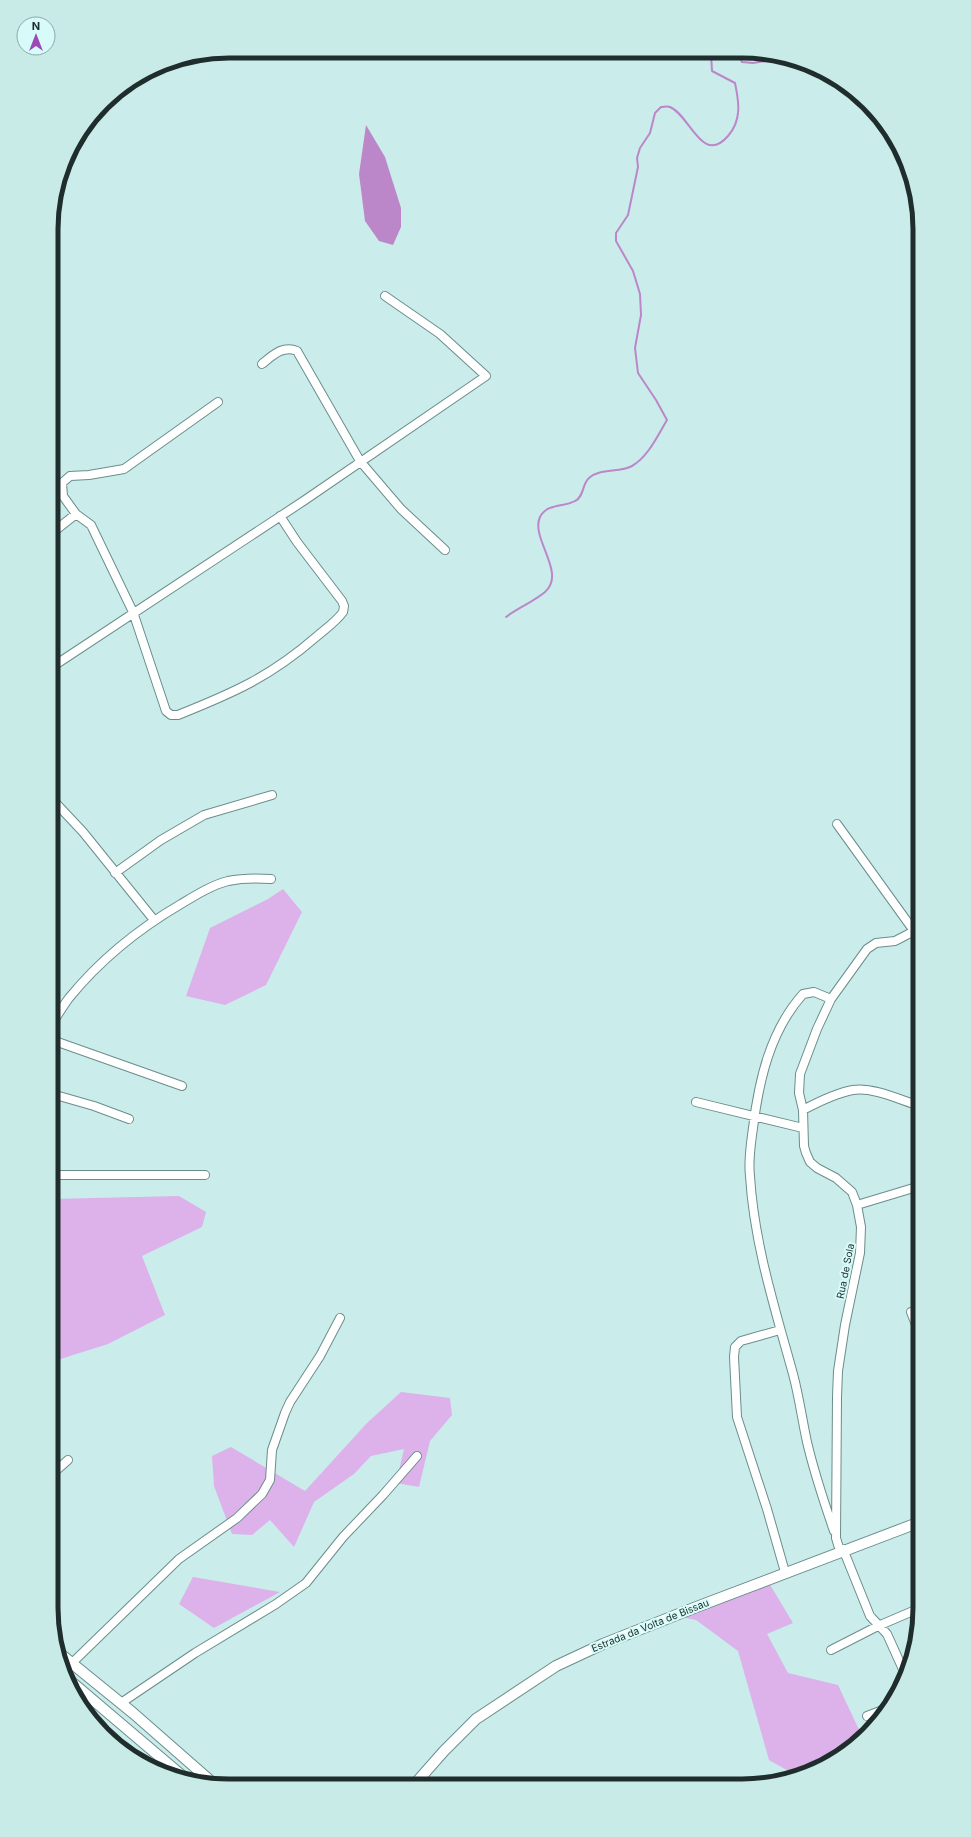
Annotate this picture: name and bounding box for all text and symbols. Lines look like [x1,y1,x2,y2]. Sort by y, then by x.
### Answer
north arrow [16,16,56,56]
text: N [32,19,40,33]
street label: Rua de Sola [834,1242,856,1300]
street label: Estrada da Volta de Bissau [590,1596,711,1654]

